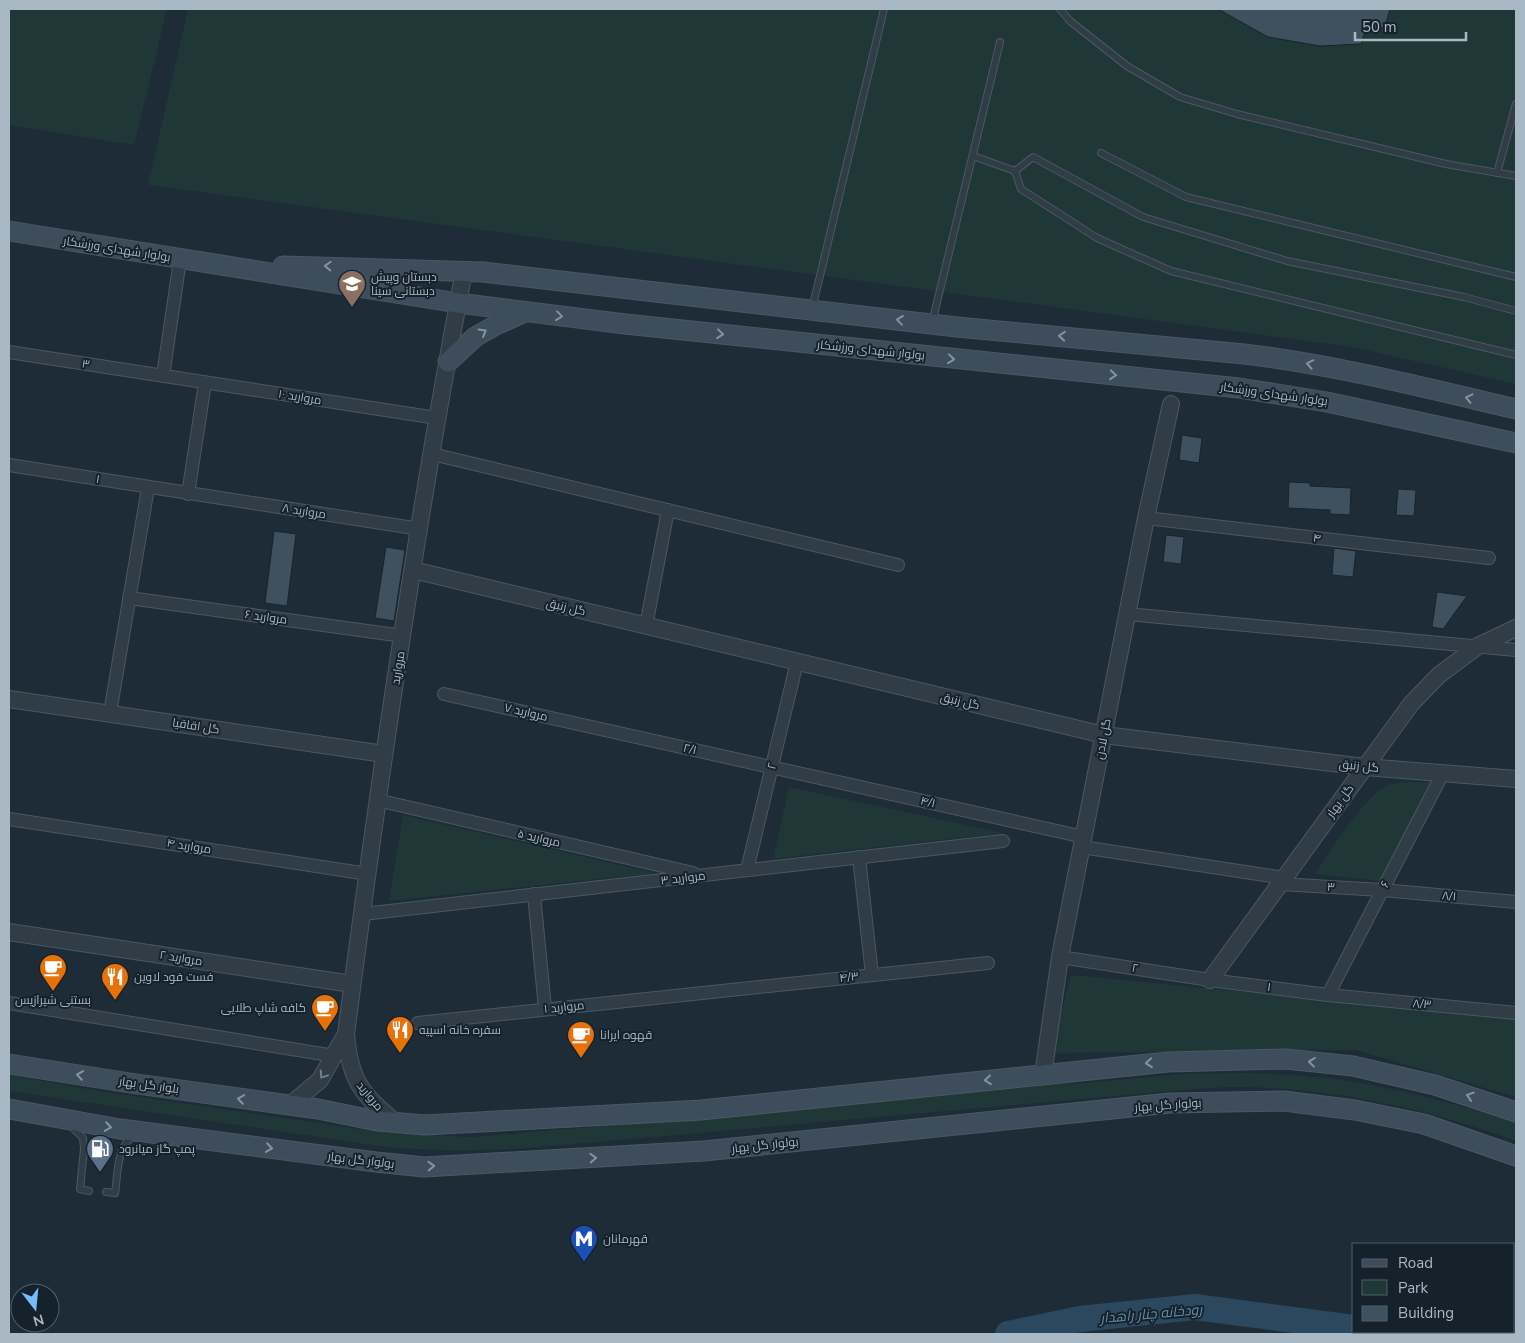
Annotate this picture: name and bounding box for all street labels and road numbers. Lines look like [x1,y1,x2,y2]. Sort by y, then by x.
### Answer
street label: بولوار شهدای ورزشکار [61,232,172,265]
street label: بولوار شهدای ورزشکار [815,336,926,364]
street label: ۳ [81,355,91,373]
street label: بولوار شهدای ورزشکار [1218,378,1329,409]
street label: مروارید ۱۰ [277,386,323,408]
street label: ۱ [95,471,101,487]
street label: مروارید ۸ [281,500,327,522]
street label: ۴ [1312,530,1322,546]
street label: گل زنبق [545,595,587,619]
street label: مروارید ۶ [244,606,288,628]
street label: مروارید [387,650,409,686]
street label: گل زنبق [939,689,981,713]
street label: مروارید ۷ [503,699,549,725]
street label: گل اقاقیا [171,714,221,738]
street label: گل لادن [1091,717,1115,761]
street label: ۲/۱ [682,740,698,758]
street label: گل زنبق [1338,756,1380,776]
street label: ۲ [763,761,781,771]
street label: گل بهار [1322,781,1357,822]
street label: ۴/۱ [919,793,937,811]
street label: مروارید ۵ [516,825,562,851]
street label: مروارید ۴ [166,835,212,857]
street label: مروارید ۳ [660,867,706,889]
street label: ۶ [1377,878,1393,890]
street label: ۳ [1327,879,1335,895]
street label: ۸/۱ [1441,887,1457,905]
street label: مروارید ۲ [158,947,204,969]
street label: ۲ [1131,960,1139,976]
street label: ۴/۳ [838,968,860,986]
street label: ۱ [1266,979,1272,995]
street label: ۸/۳ [1412,995,1432,1013]
street label: مروارید ۱ [543,997,585,1017]
street label: بلوار گل بهار [117,1073,180,1097]
street label: مروارید [353,1078,387,1114]
street label: بولوار گل بهار [1133,1095,1202,1115]
street label: بولوار گل بهار [730,1134,799,1157]
street label: بولوار گل بهار [326,1148,395,1172]

